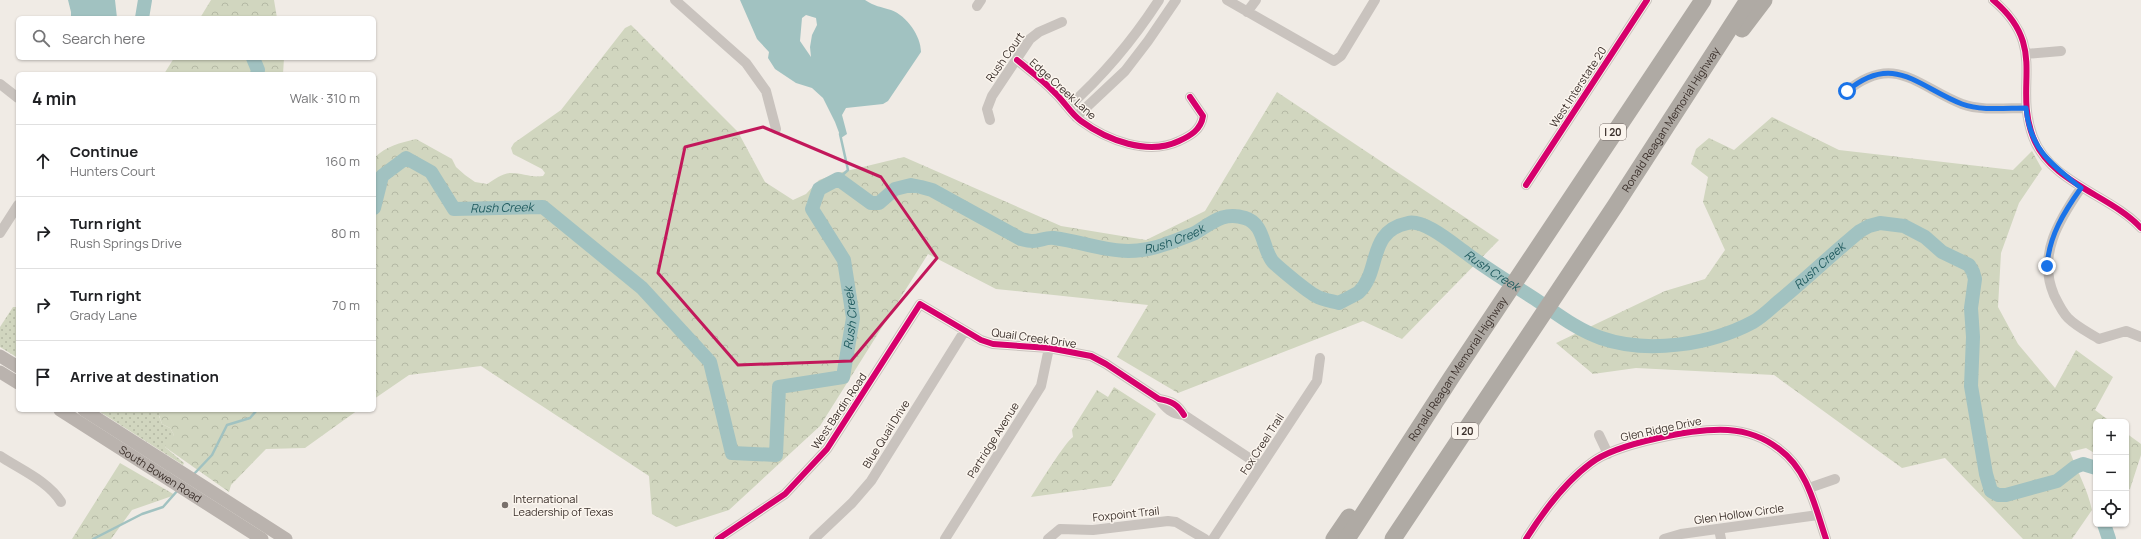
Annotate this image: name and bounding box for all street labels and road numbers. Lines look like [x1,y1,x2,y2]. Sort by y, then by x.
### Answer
street label: Rush Court [982,29,1027,84]
street label: West Interstate 20 [1546,43,1609,130]
street label: Ronald Reagan Memorial Highway [1618,44,1723,195]
street label: Edge Creek Lane [1027,55,1100,123]
road number: I 20 [1600,124,1626,140]
street label: Ronald Reagan Memorial Highway [1404,293,1510,444]
street label: Quail Creek Drive [990,324,1078,351]
street label: West Bardin Road [807,370,870,452]
street label: Blue Quail Drive [859,396,913,471]
street label: Partridge Avenue [963,399,1022,480]
street label: Fox Creel Trail [1236,410,1287,477]
street label: Glen Ridge Drive [1619,413,1703,444]
road number: I 20 [1452,423,1478,439]
street label: South Bowen Road [116,442,205,506]
street label: Glen Hollow Circle [1693,500,1785,527]
street label: Foxpoint Trail [1092,503,1160,524]

